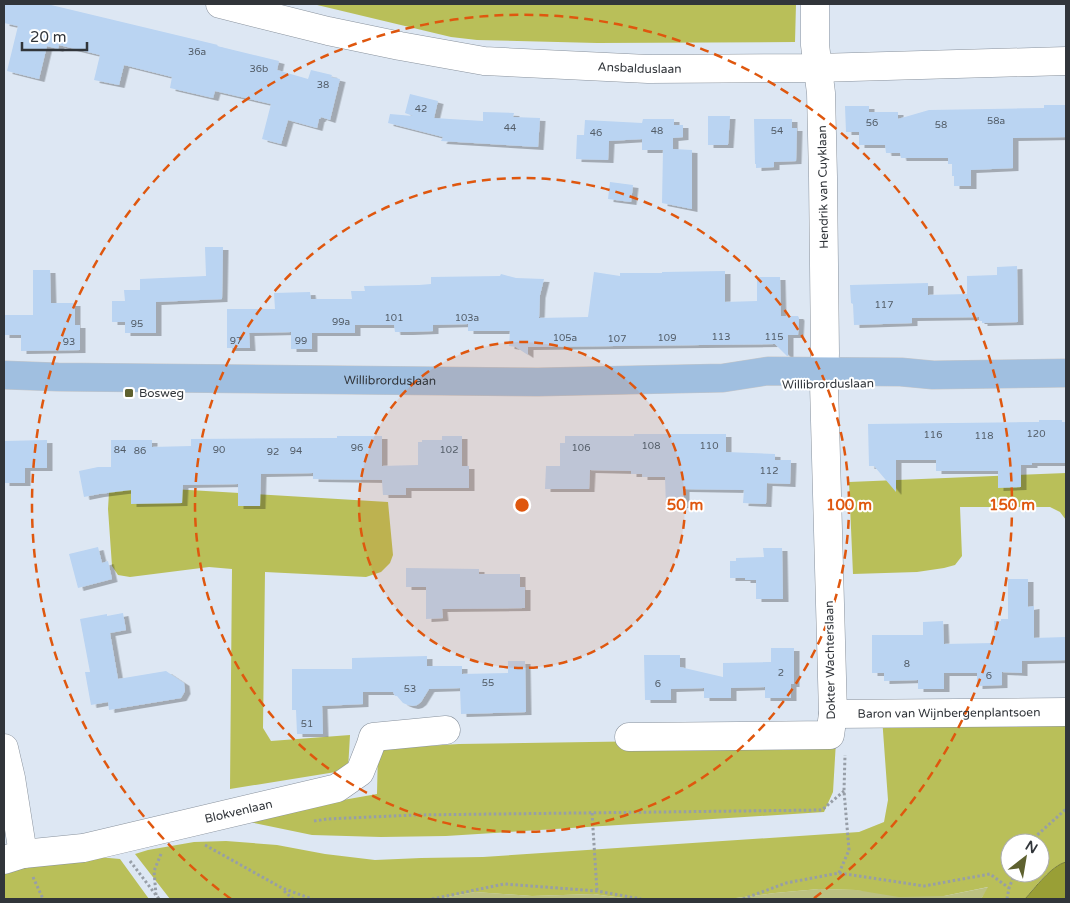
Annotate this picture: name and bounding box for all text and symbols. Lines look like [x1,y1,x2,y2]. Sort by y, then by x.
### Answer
scale bar [22,20,88,52]
text: 20 m [30,28,67,46]
house number: 36a [188,46,206,58]
street label: Ansbalduslaan [597,60,682,76]
house number: 36b [250,63,268,75]
house number: 38 [317,79,329,91]
house number: 42 [415,103,427,115]
house number: 58a [987,115,1005,127]
house number: 56 [866,117,878,129]
house number: 58 [935,119,947,131]
house number: 44 [504,122,516,134]
house number: 48 [651,125,663,137]
house number: 54 [771,125,783,137]
street label: Hendrik van Cuyklaan [815,125,831,249]
house number: 46 [590,127,602,139]
house number: 117 [875,299,893,311]
house number: 101 [385,312,403,324]
house number: 103a [455,312,479,324]
house number: 99a [332,316,350,328]
house number: 95 [131,318,143,330]
house number: 113 [712,331,730,343]
house number: 115 [765,331,783,343]
house number: 105a [553,332,577,344]
house number: 109 [658,332,676,344]
house number: 107 [608,333,626,345]
house number: 97 [230,335,242,347]
house number: 99 [295,335,307,347]
house number: 93 [63,336,75,348]
street label: Willibrorduslaan [344,373,436,388]
street label: Willibrorduslaan [782,376,874,392]
place label: Bosweg [139,386,184,400]
marker: Bosweg [123,387,135,399]
house number: 120 [1027,428,1045,440]
house number: 116 [924,429,942,441]
house number: 118 [975,430,993,442]
house number: 108 [642,440,660,452]
house number: 110 [700,440,718,452]
house number: 96 [351,442,363,454]
house number: 106 [572,442,590,454]
house number: 84 [114,444,126,456]
house number: 90 [213,444,225,456]
house number: 102 [440,444,458,456]
house number: 86 [134,445,146,457]
house number: 94 [290,445,302,457]
house number: 92 [267,446,279,458]
house number: 112 [760,465,778,477]
centre of rings [513,496,531,514]
text: 50 m [667,496,703,514]
text: 100 m [826,496,872,514]
text: 150 m [989,496,1035,514]
street label: Dokter Wachterslaan [822,600,838,720]
house number: 8 [904,658,910,670]
house number: 2 [778,667,784,679]
house number: 6 [986,670,992,682]
house number: 55 [482,677,494,689]
house number: 6 [655,678,661,690]
house number: 53 [404,683,416,695]
street label: Baron van Wijnbergenplantsoen [858,705,1040,721]
house number: 51 [301,718,313,730]
street label: Blokvenlaan [203,796,274,826]
north arrow [1000,833,1050,883]
text: N [1022,837,1041,857]

